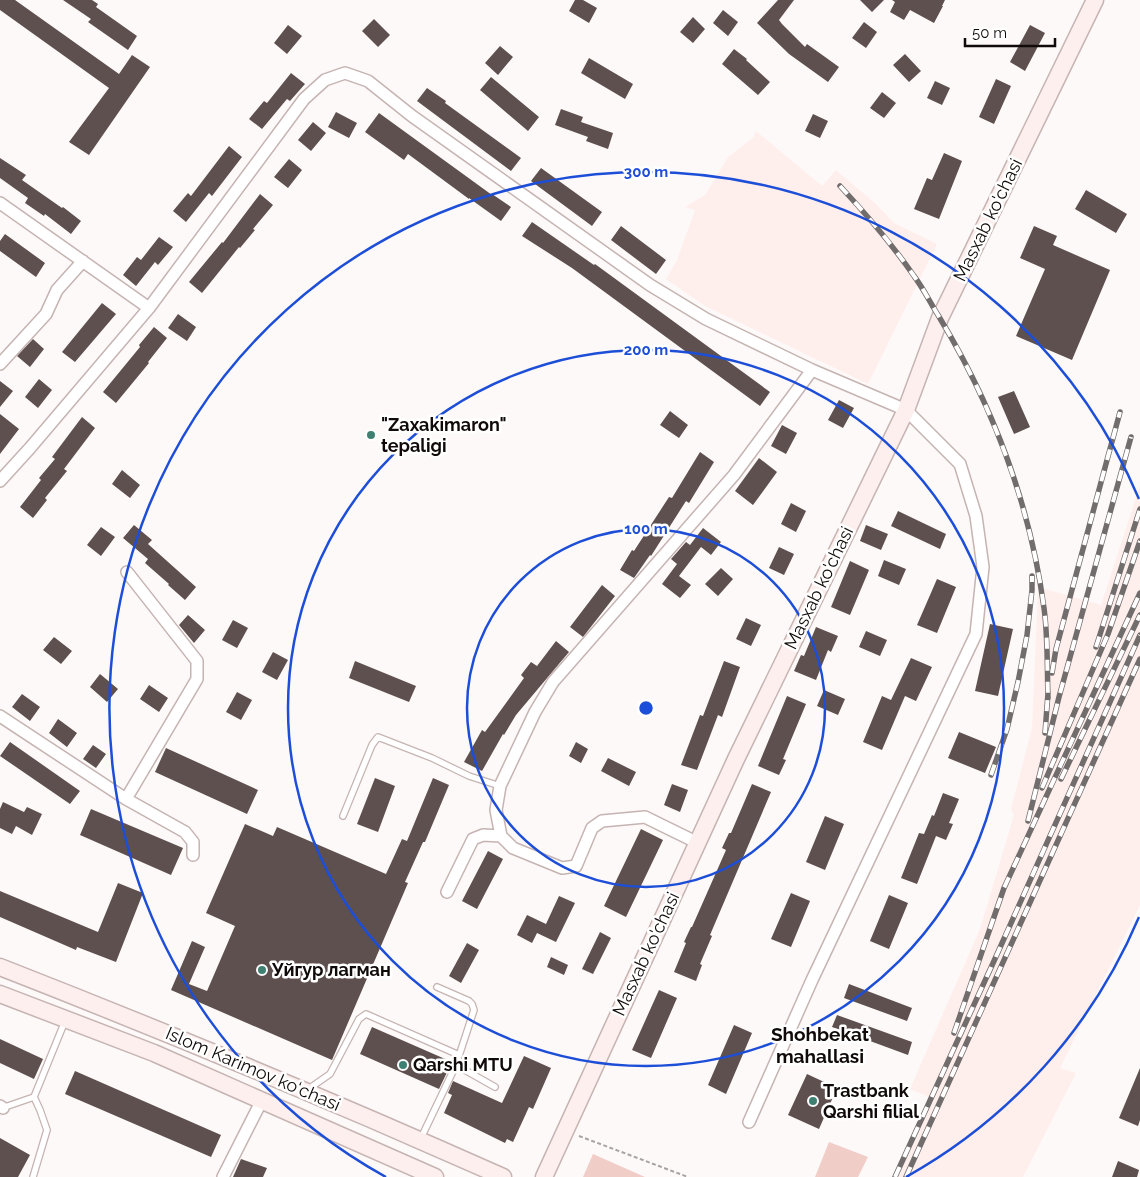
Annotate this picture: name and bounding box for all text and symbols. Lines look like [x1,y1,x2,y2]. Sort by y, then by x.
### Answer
scale bar [965,15,1055,47]
text: 50 m [972,24,1007,42]
street label: Masxab ko'chasi [949,155,1026,285]
text: 300 m [624,163,668,181]
text: 200 m [624,341,668,359]
place label: "Zaxakimaron" tepaligi [381,414,507,456]
marker: "Zaxakimaron" tepaligi [365,429,377,441]
text: 100 m [624,520,668,538]
street label: Masxab ko'chasi [780,523,857,653]
centre of rings [637,699,655,717]
street label: Masxab ko'chasi [608,889,683,1019]
place label: Уйгур лагман [271,959,391,980]
marker: Уйгур лагман [256,964,268,976]
street label: Islom Karimov ko‘chasi [163,1022,344,1115]
district label: Shohbekat mahallasi [771,1023,870,1067]
place label: Qarshi MTU [413,1054,513,1075]
marker: Qarshi MTU [397,1059,409,1071]
place label: Trastbank Qarshi filial [823,1080,919,1122]
marker: Trastbank Qarshi filial [807,1095,819,1107]

